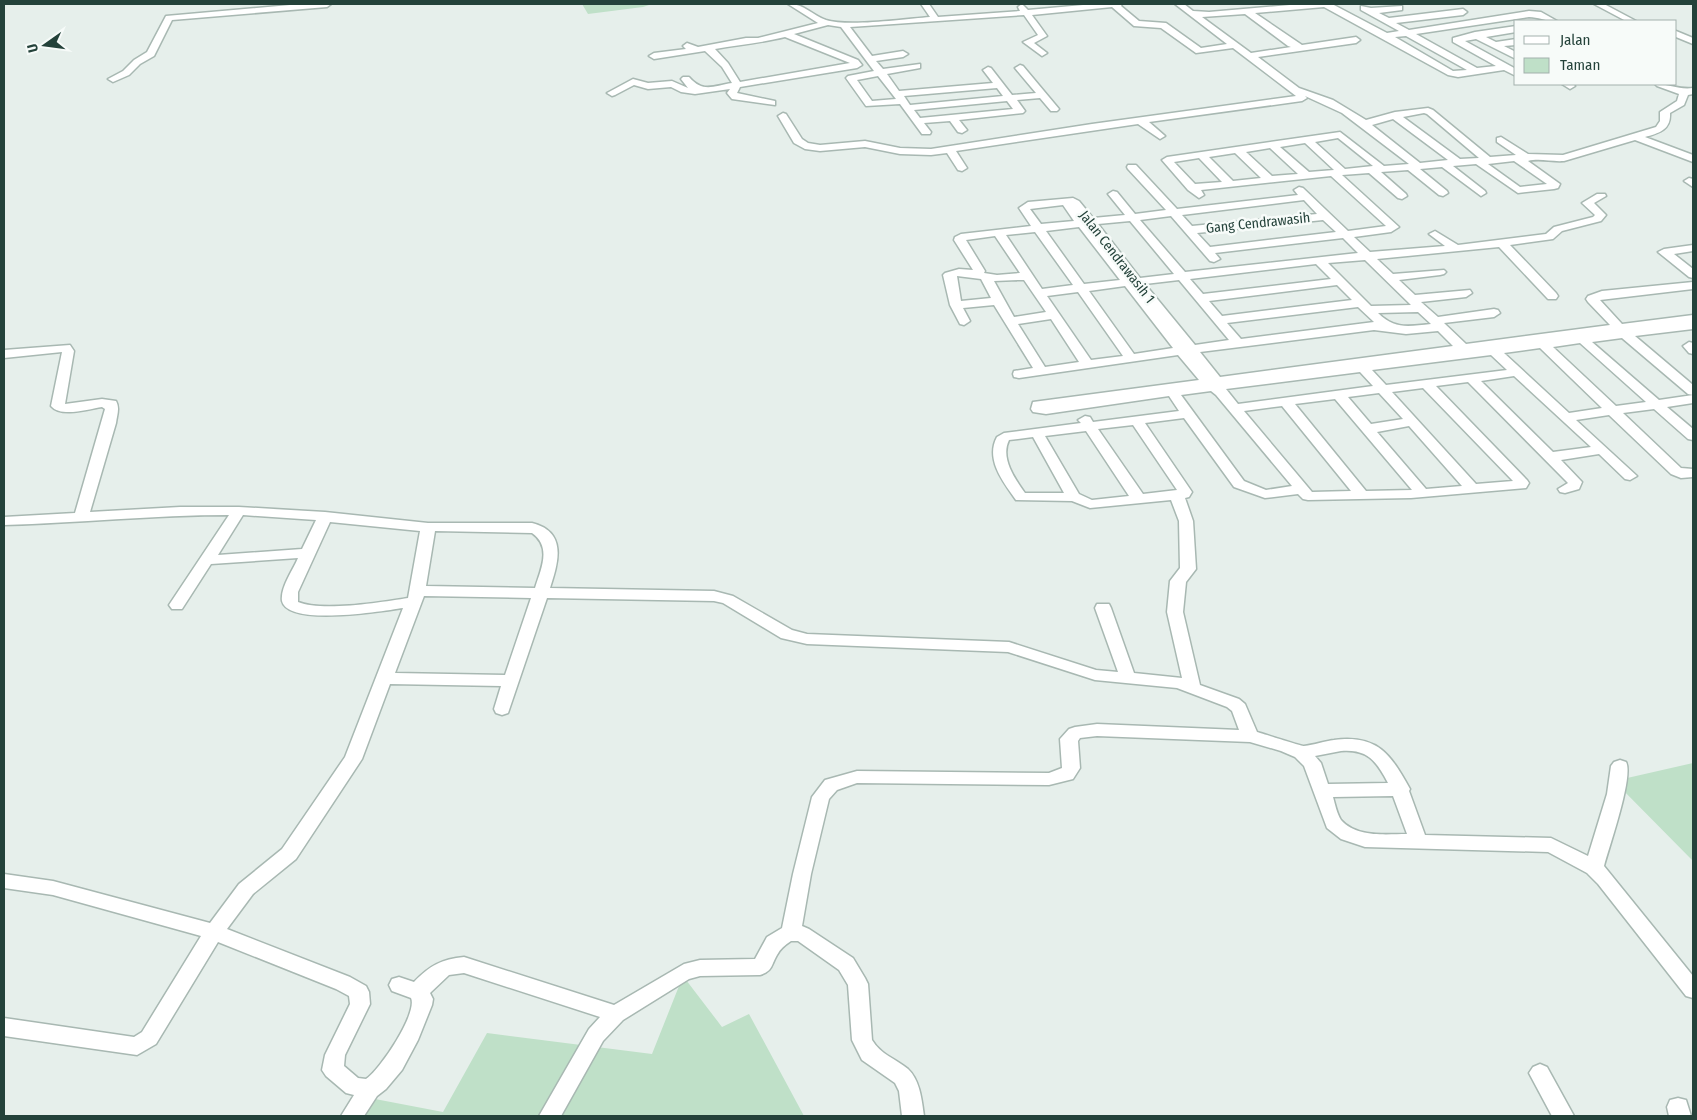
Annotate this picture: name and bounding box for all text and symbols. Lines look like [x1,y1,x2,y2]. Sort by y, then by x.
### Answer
north arrow [20,20,70,70]
legend [1514,20,1677,85]
text: Jalan [1560,31,1590,49]
text: U [24,42,42,54]
text: Taman [1560,56,1600,74]
street label: Jalan Cendrawasih 1 [1076,207,1158,307]
street label: Gang Cendrawasih [1205,209,1311,237]

